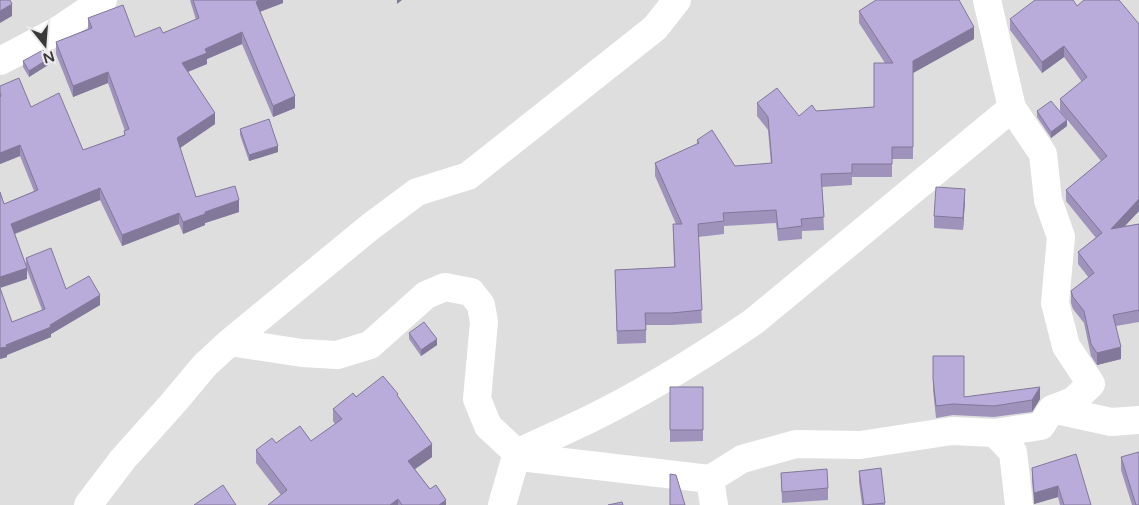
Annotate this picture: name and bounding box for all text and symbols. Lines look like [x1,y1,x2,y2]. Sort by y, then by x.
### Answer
north arrow [20,20,70,70]
text: N [41,47,57,67]

